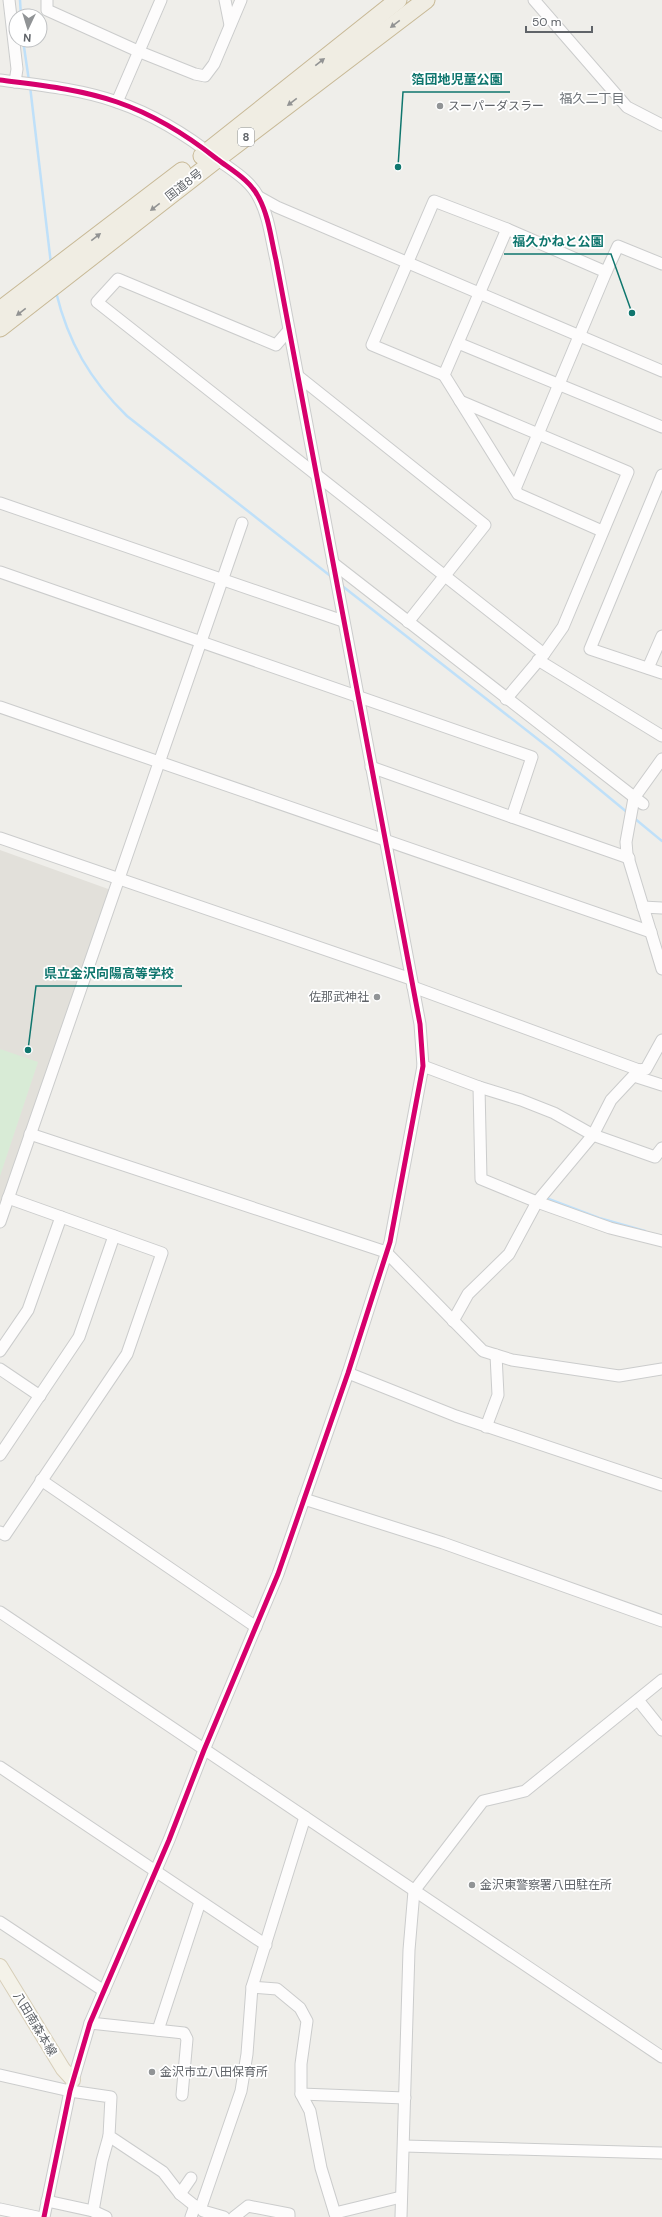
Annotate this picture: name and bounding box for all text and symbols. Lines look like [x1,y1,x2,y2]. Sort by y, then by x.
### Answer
north arrow [8,8,48,48]
scale bar [526,8,592,34]
text: 50 m [532,14,561,30]
one-way arrow [390,20,401,28]
text: N [23,31,32,45]
one-way arrow [314,58,325,67]
callout: 箔団地児童公園 [403,67,510,92]
text: 箔団地児童公園 [411,71,503,88]
district label: 福久二丁目 [559,90,625,107]
one-way arrow [286,98,297,107]
place label: スーパーダスラー [448,98,544,114]
marker: スーパーダスラー [435,101,445,111]
road number: 8 [238,128,254,146]
street label: 国道8号 [162,165,206,205]
one-way arrow [150,203,161,211]
callout: 福久かねと公園 [504,229,611,254]
text: 福久かねと公園 [512,233,604,250]
one-way arrow [91,234,101,242]
one-way arrow [15,307,26,316]
callout: 県立金沢向陽高等学校 [36,961,182,986]
text: 県立金沢向陽高等学校 [44,965,174,982]
place label: 佐那武神社 [309,989,369,1005]
marker: 佐那武神社 [372,992,382,1002]
place label: 金沢東警察署八田駐在所 [480,1877,612,1893]
marker: 金沢東警察署八田駐在所 [467,1880,477,1890]
street label: 八田南森本線 [10,1989,60,2059]
place label: 金沢市立八田保育所 [160,2064,268,2080]
marker: 金沢市立八田保育所 [147,2067,157,2077]

